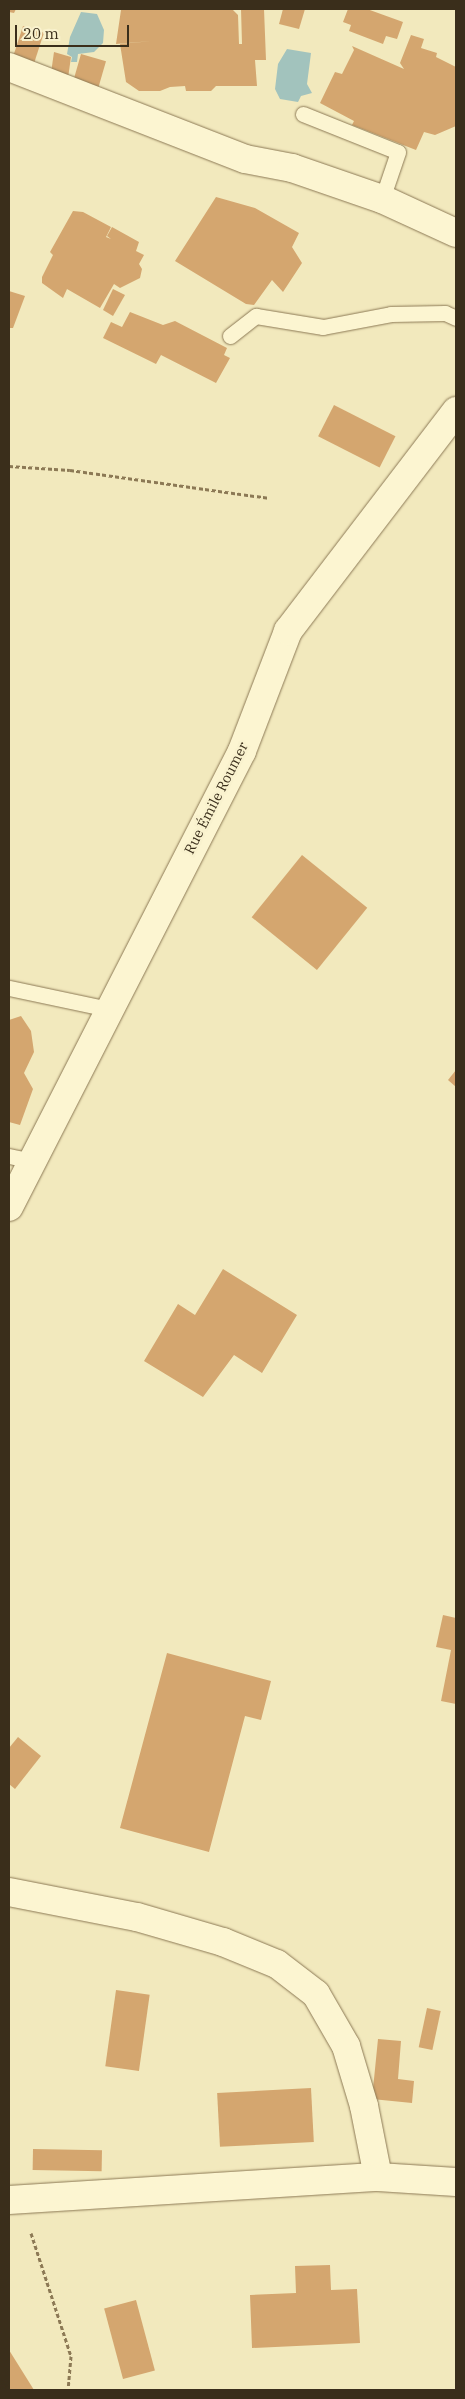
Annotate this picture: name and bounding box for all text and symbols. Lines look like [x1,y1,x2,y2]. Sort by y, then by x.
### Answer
scale bar [18,15,131,47]
text: 20 m [23,24,59,43]
street label: Rue Émile Roumer [181,739,251,857]

